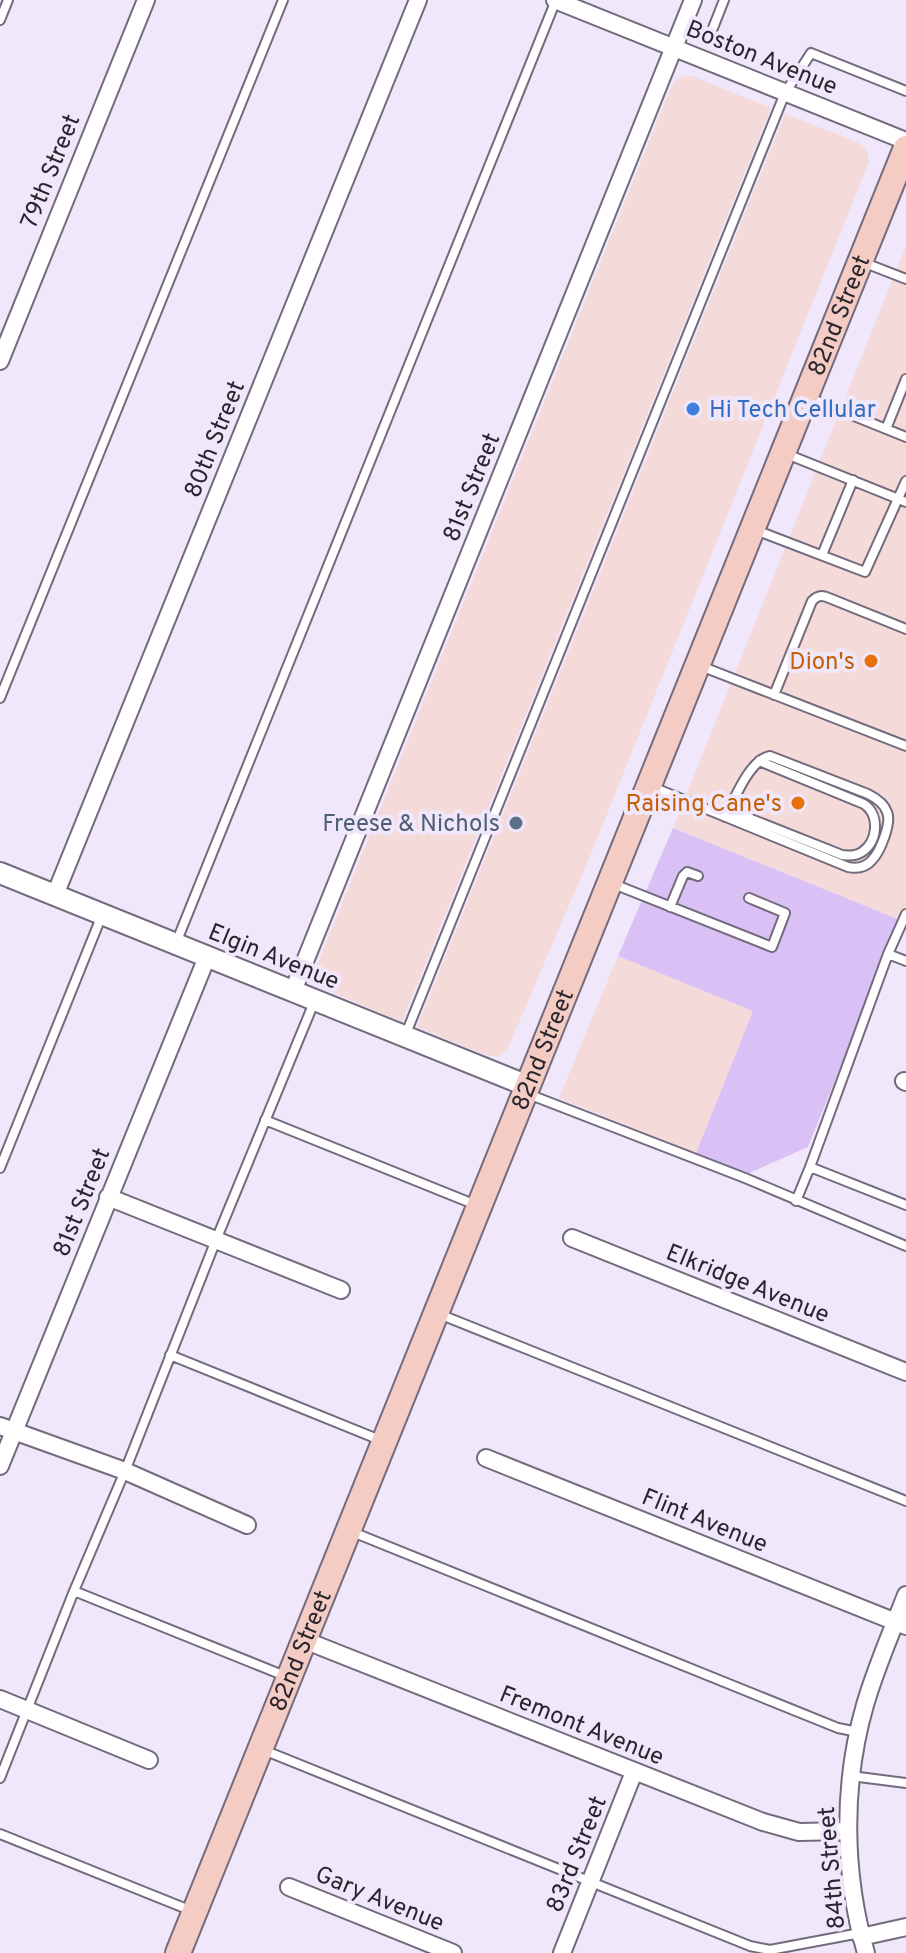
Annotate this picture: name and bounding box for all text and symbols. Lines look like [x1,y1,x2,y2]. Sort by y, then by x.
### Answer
street label: Boston Avenue [681,15,841,103]
street label: 79th Street [15,110,88,233]
street label: 82nd Street [803,251,878,381]
street label: 80th Street [179,377,253,503]
place label: Hi Tech Cellular [709,396,876,426]
marker: Hi Tech Cellular [684,400,702,418]
street label: 81st Street [437,429,508,547]
place label: Dion's [789,648,855,678]
marker: Dion's [862,652,880,670]
place label: Raising Cane's [626,790,782,820]
marker: Raising Cane's [789,794,807,812]
place label: Freese & Nichols [322,810,500,840]
marker: Freese & Nichols [507,814,525,832]
street label: Elgin Avenue [203,918,343,998]
street label: 82nd Street [506,985,582,1115]
street label: 81st Street [47,1144,118,1262]
street label: Elkridge Avenue [661,1238,833,1331]
street label: Flint Avenue [637,1483,772,1561]
street label: 82nd Street [264,1586,340,1716]
street label: Fremont Avenue [495,1680,668,1773]
street label: 83rd Street [541,1792,615,1917]
street label: 84th Street [813,1805,853,1931]
street label: Gary Avenue [310,1860,448,1939]

